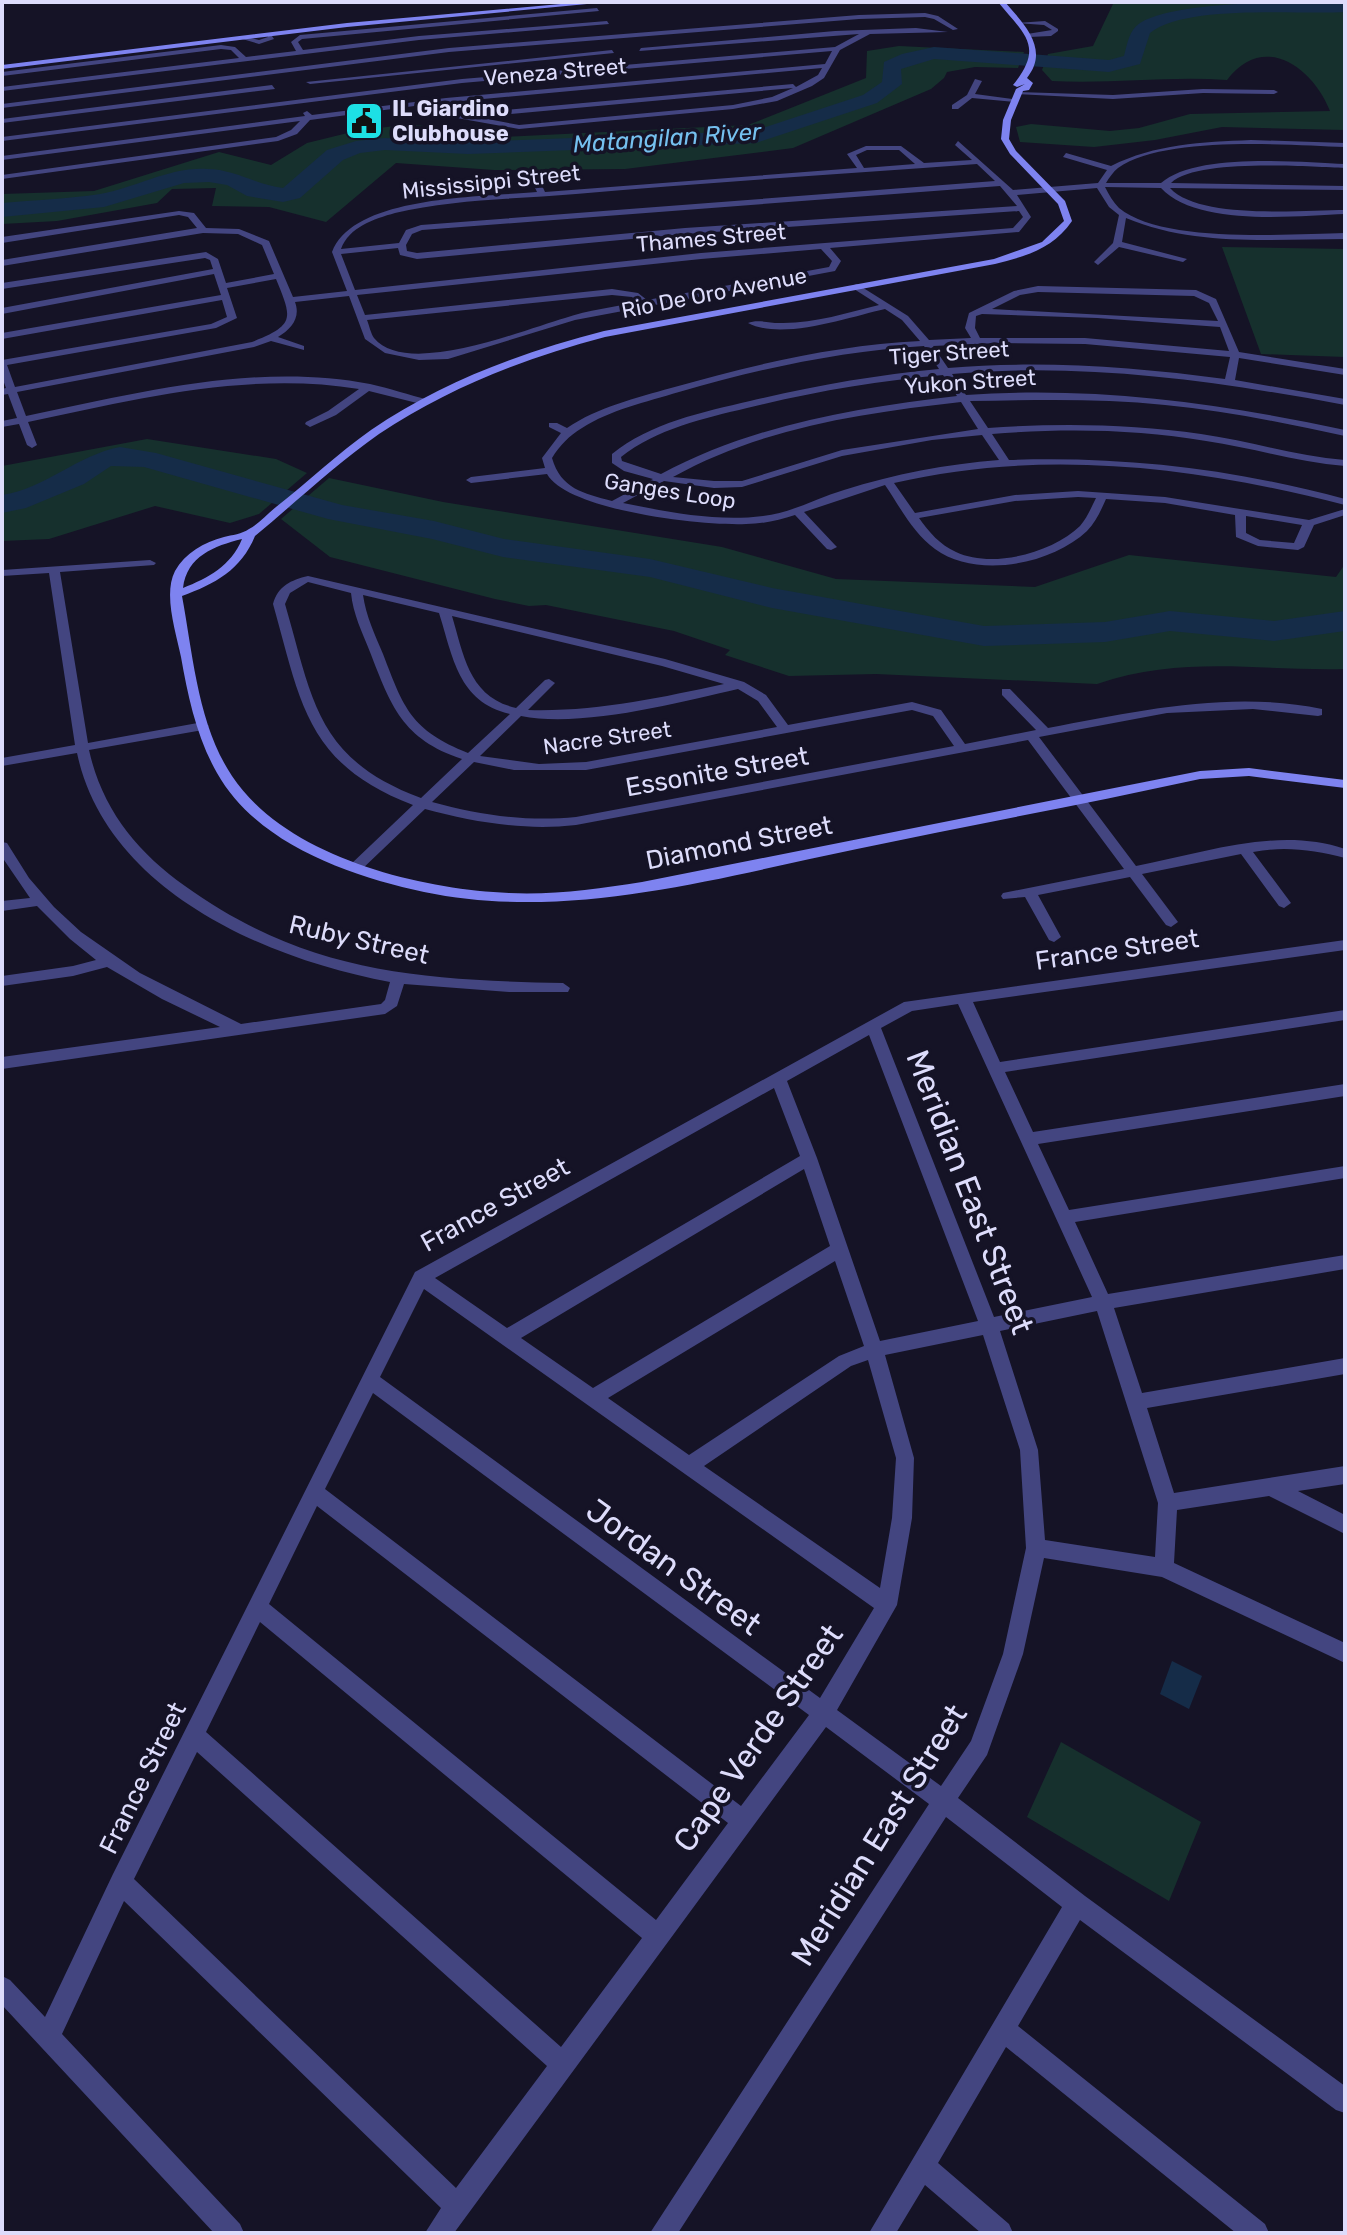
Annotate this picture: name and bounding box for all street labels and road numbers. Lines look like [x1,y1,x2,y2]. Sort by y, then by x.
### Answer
street label: Veneza Street [482,52,628,92]
street label: Mississippi Street [401,159,582,205]
street label: Thames Street [635,218,787,258]
street label: Rio De Oro Avenue [619,262,809,324]
street label: Tiger Street [888,335,1010,371]
street label: Yukon Street [903,364,1037,400]
street label: Ganges Loop [602,467,738,515]
street label: Nacre Street [541,716,673,760]
street label: Essonite Street [623,741,811,803]
street label: Diamond Street [643,810,835,876]
street label: Ruby Street [286,909,432,971]
street label: France Street [1033,923,1201,977]
street label: Meridian East Street [898,1045,1042,1339]
street label: France Street [415,1151,575,1259]
street label: Jordan Street [579,1491,769,1643]
street label: Cape Verde Street [665,1617,851,1859]
street label: France Street [93,1697,193,1859]
street label: Meridian East Street [783,1697,975,1973]

